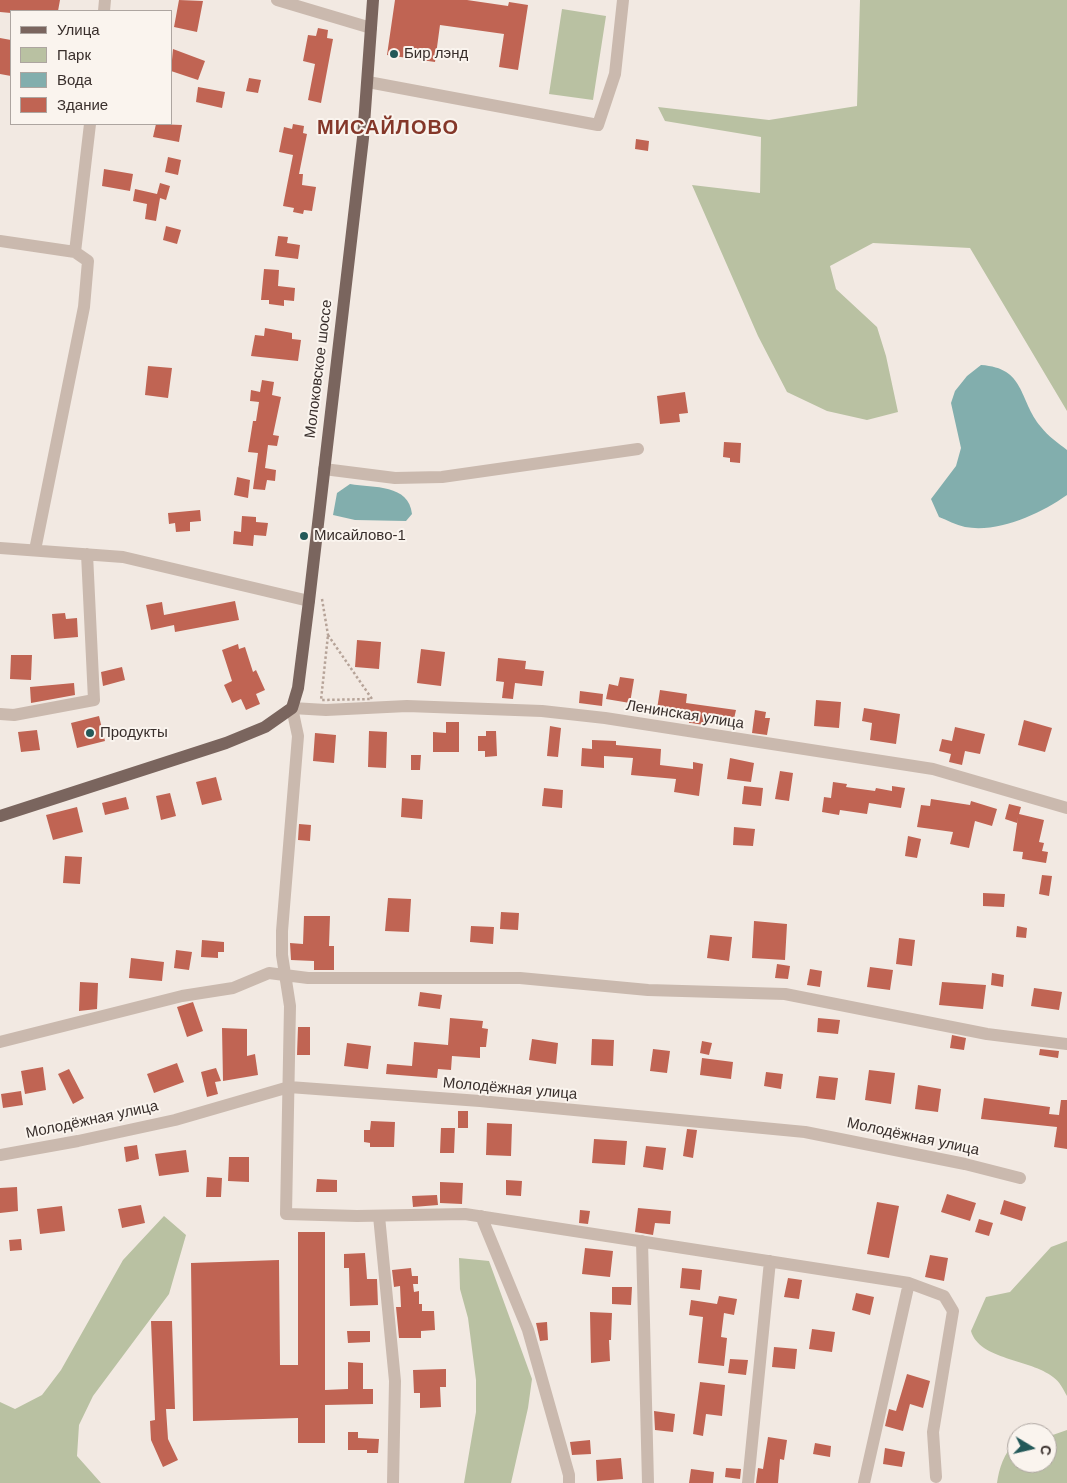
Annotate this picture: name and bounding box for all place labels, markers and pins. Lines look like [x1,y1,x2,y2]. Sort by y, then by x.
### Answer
place label: Бир лэнд [404,45,468,63]
marker: Бир лэнд [388,48,400,60]
place label: Мисайлово-1 [314,527,406,545]
marker: Мисайлово-1 [298,530,310,542]
place label: Продукты [100,724,168,742]
marker: Продукты [84,727,96,739]

